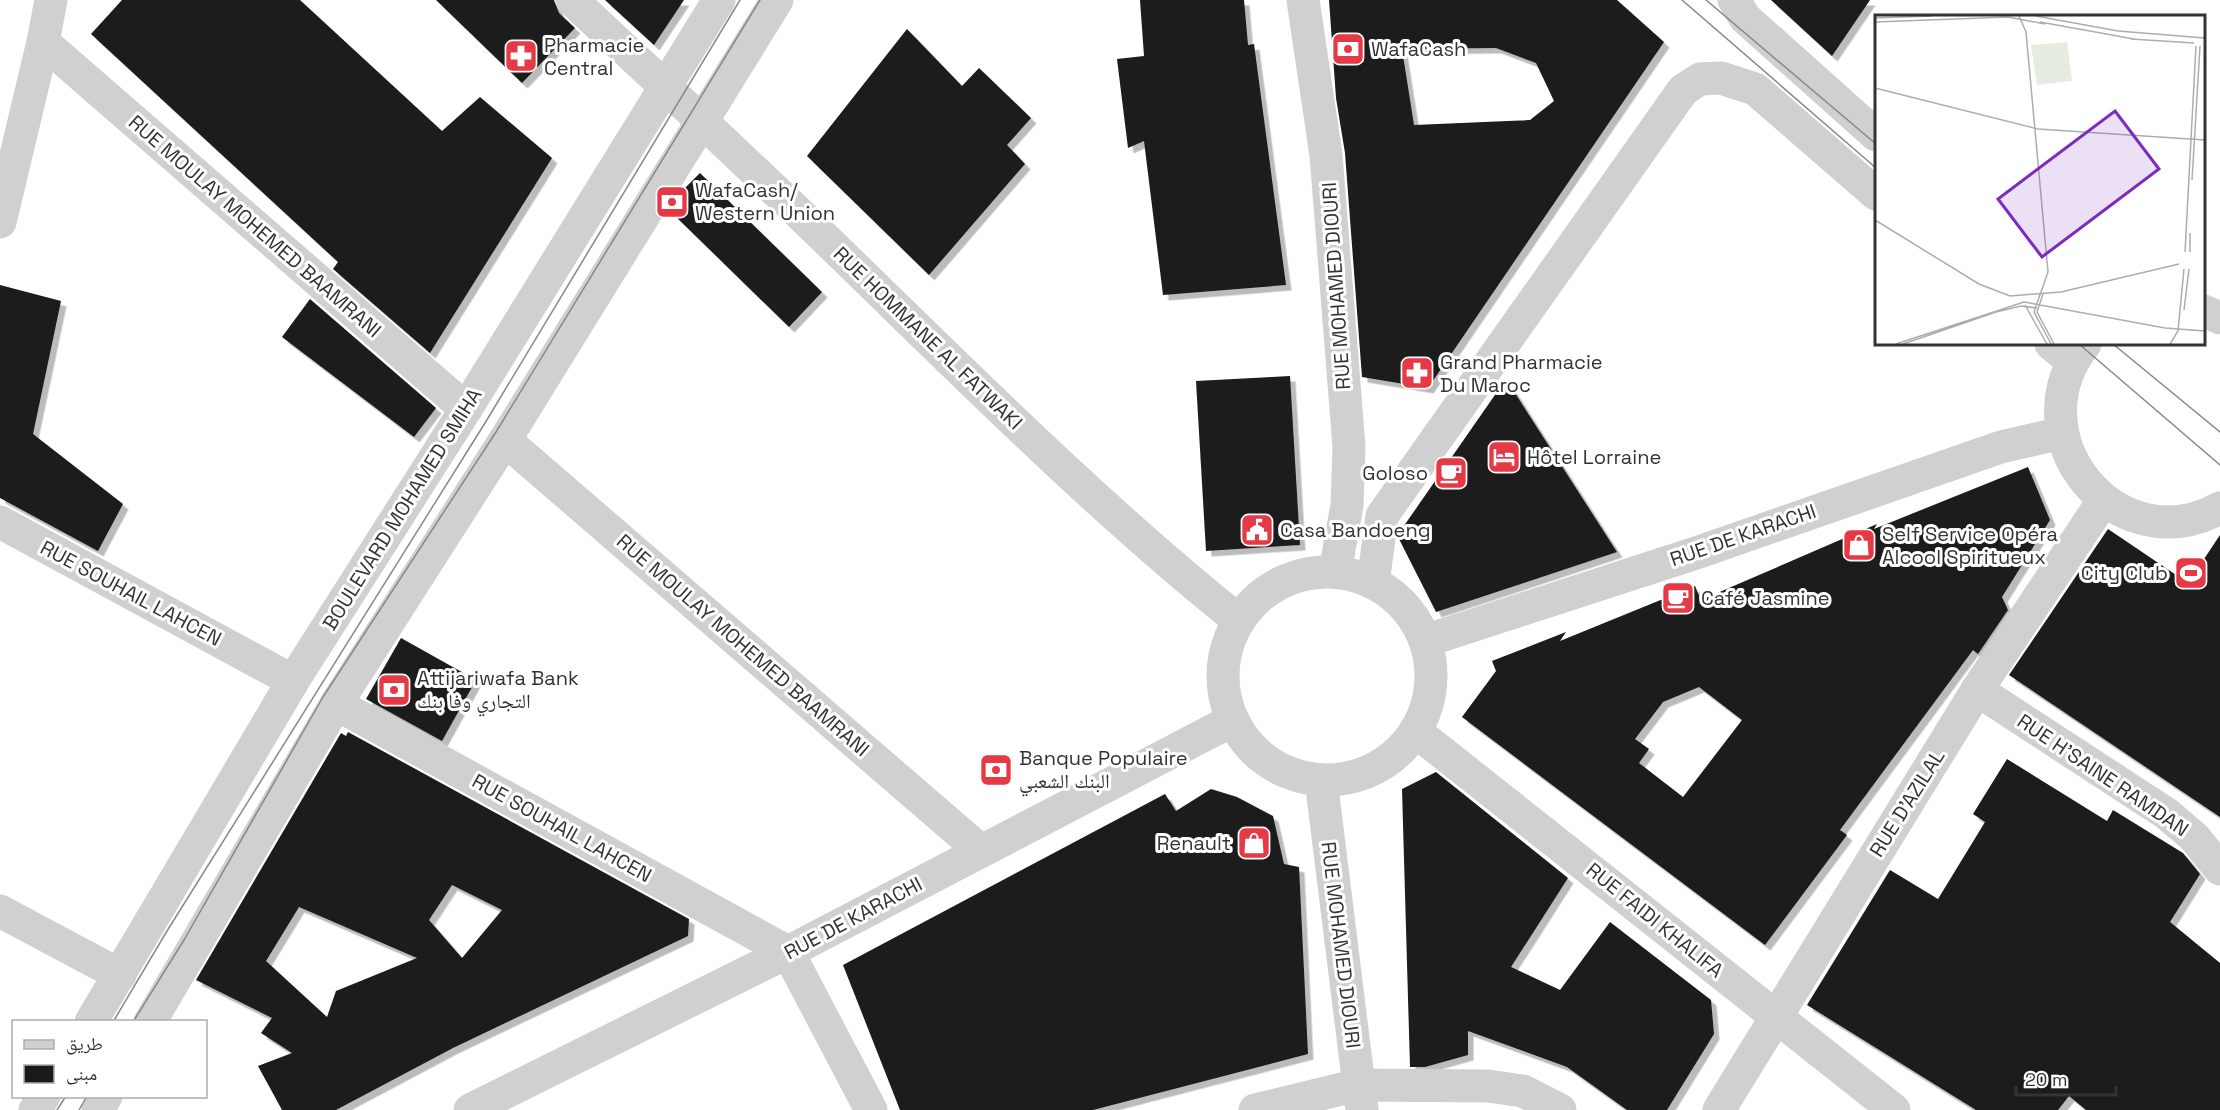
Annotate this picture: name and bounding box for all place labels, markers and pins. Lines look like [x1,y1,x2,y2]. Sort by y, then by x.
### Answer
bank icon: WafaCash [1330,31,1366,67]
place label: Pharmacie Central [544,32,644,81]
place label: WafaCash [1371,36,1466,62]
pharmacy icon: Pharmacie Central [503,38,539,74]
place label: WafaCash/ Western Union [695,177,835,226]
bank icon: WafaCash/ Western Union [654,184,690,220]
place label: Grand Pharmacie Du Maroc [1440,349,1603,398]
pharmacy icon: Grand Pharmacie Du Maroc [1399,355,1435,391]
hotel icon: Hôtel Lorraine [1486,439,1522,475]
place label: Hôtel Lorraine [1527,444,1661,470]
cafe icon: Goloso [1433,455,1469,491]
place label: Goloso [1362,460,1428,486]
public building icon: Casa Bandoeng [1239,512,1275,548]
place label: Casa Bandoeng [1280,517,1431,543]
place label: Self Service Opéra Alcool Spiritueux [1882,521,2058,570]
shop icon: Self Service Opéra Alcool Spiritueux [1841,527,1877,563]
sports icon: City Club [2173,555,2209,591]
place label: City Club [2081,560,2168,586]
cafe icon: Café Jasmine [1660,580,1696,616]
place label: Café Jasmine [1701,585,1830,611]
place label: Attijariwafa Bank التجاري وفا بنك [417,665,579,717]
bank icon: Attijariwafa Bank التجاري وفا بنك [376,672,412,708]
place label: Banque Populaire البنك الشعبي [1019,745,1188,797]
bank icon: Banque Populaire البنك الشعبي [978,752,1014,788]
shop icon: Renault [1236,825,1272,861]
place label: Renault [1157,830,1231,856]

